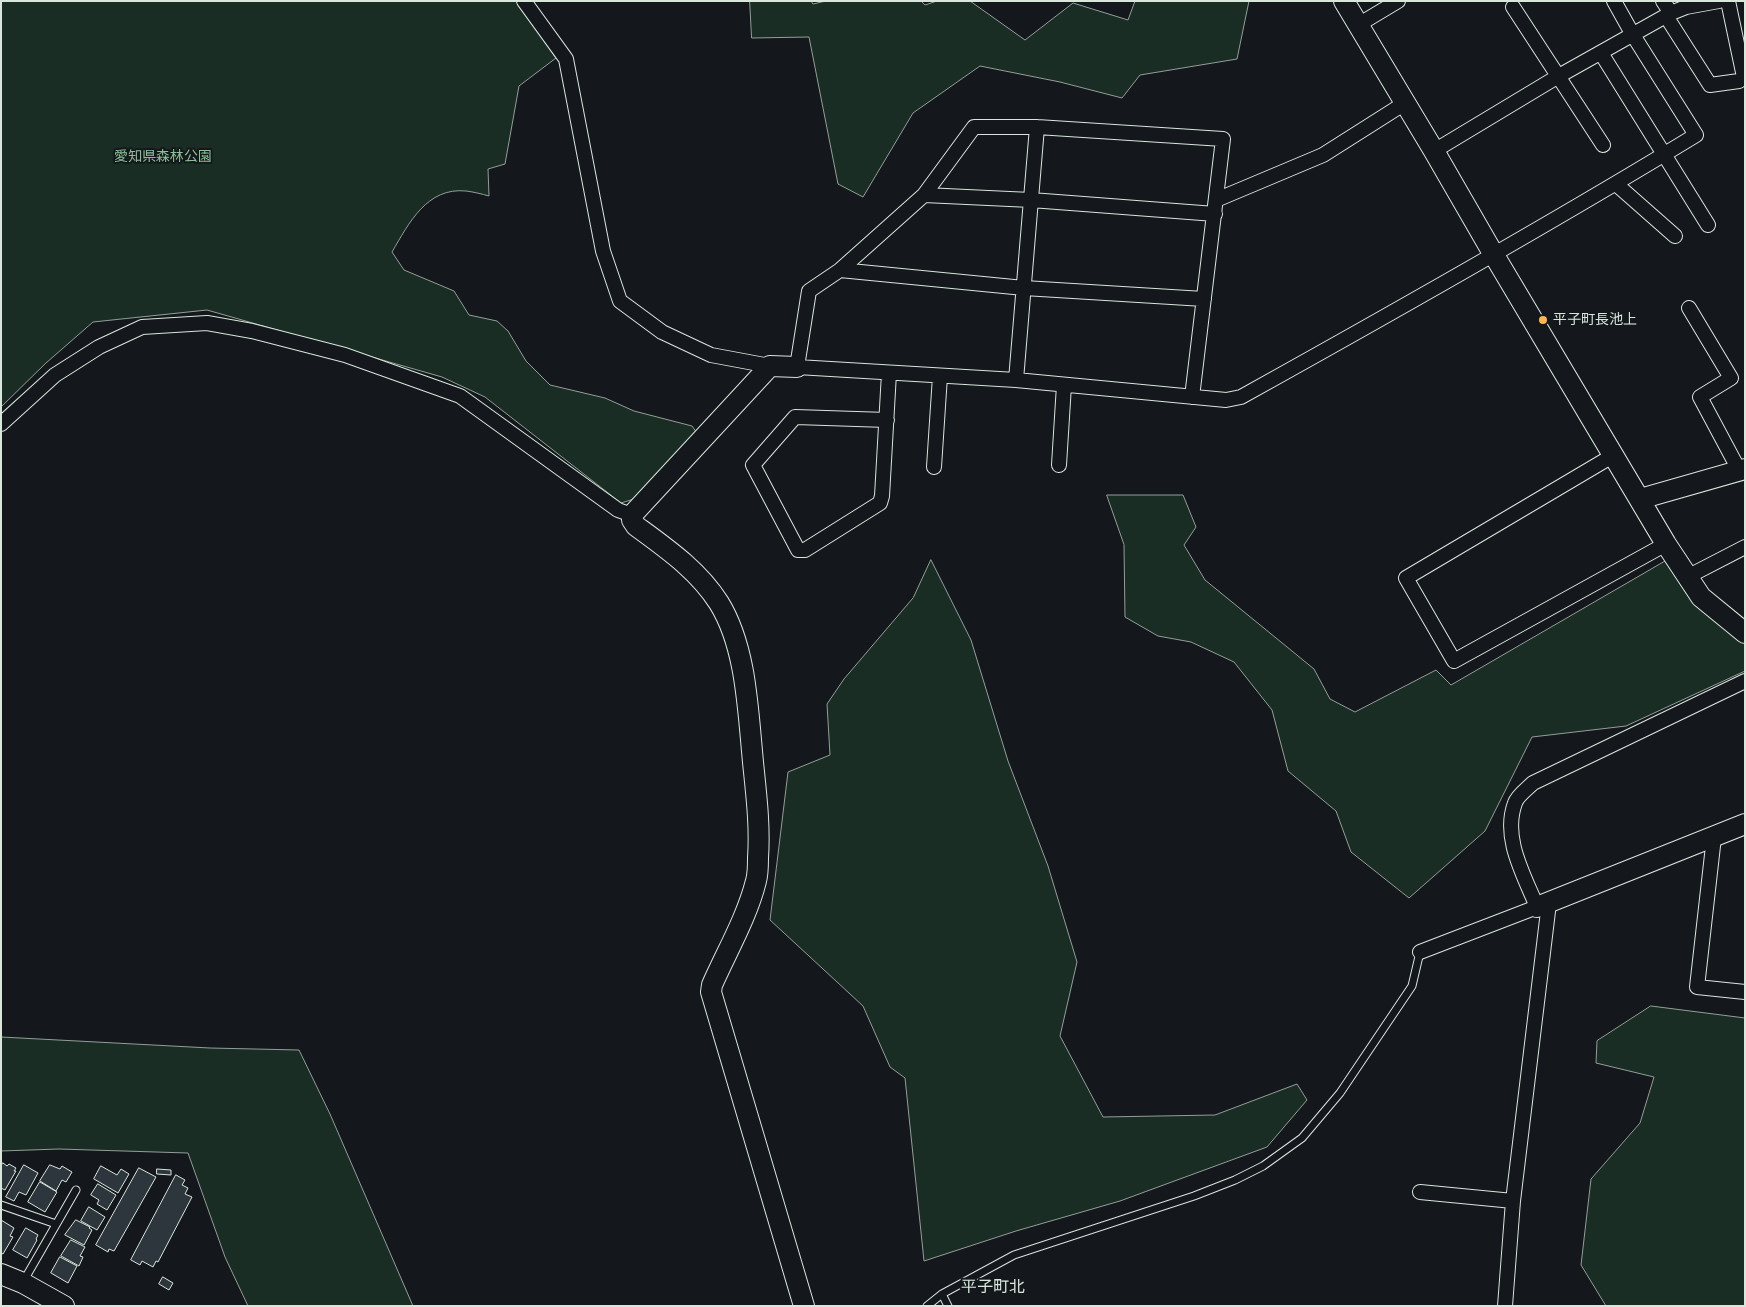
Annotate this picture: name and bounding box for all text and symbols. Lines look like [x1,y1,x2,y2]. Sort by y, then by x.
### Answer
park label: 愛知県森林公園 [114,149,212,165]
place label: 平子町長池上 [1553,312,1637,328]
marker: 平子町長池上 [1537,314,1549,326]
district label: 平子町北 [961,1278,1025,1298]

